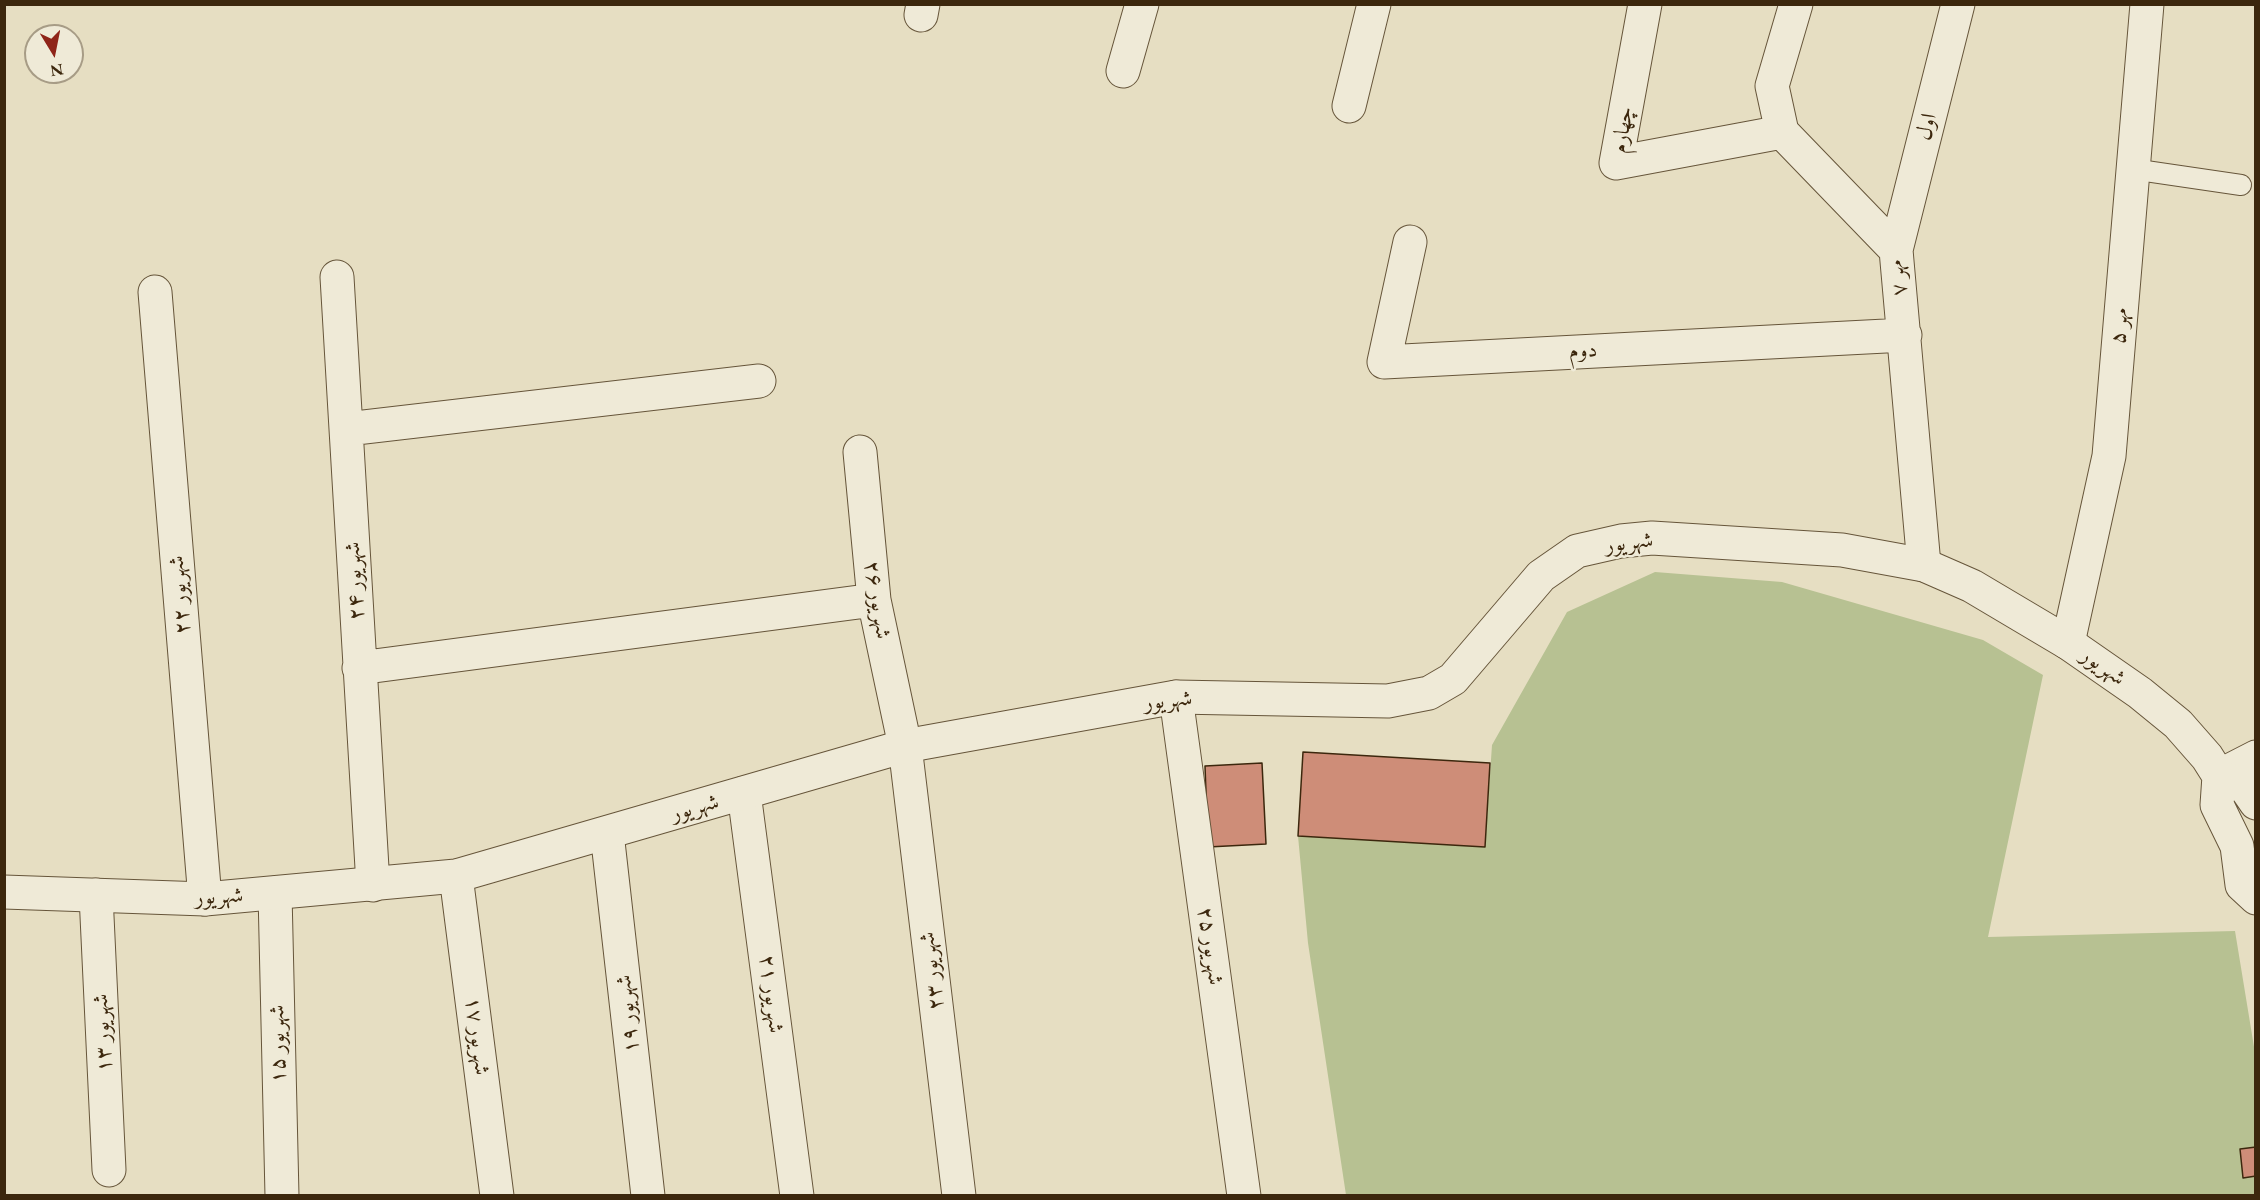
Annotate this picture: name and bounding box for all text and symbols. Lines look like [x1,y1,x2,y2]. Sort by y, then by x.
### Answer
north arrow [24,24,84,84]
text: N [49,59,65,82]
street label: چهارم [1606,105,1640,155]
street label: اول [1911,111,1943,143]
street label: مهر ۷ [1883,258,1913,298]
street label: مهر ۵ [2105,307,2135,345]
street label: دوم [1568,337,1598,365]
street label: شهریور [1603,527,1655,559]
street label: شهریور ۲۴ [340,541,370,621]
street label: شهریور ۲۲ [163,555,197,635]
street label: شهریور ۲۶ [858,559,896,641]
street label: شهریور [2076,642,2130,692]
street label: شهریور [1143,685,1193,717]
street label: شهریور [668,789,722,827]
street label: شهریور [194,883,244,911]
street label: شهریور ۲۵ [1191,905,1229,987]
street label: شهریور ۲۳ [914,930,950,1012]
street label: شهریور ۲۱ [753,953,789,1035]
street label: شهریور ۱۹ [611,974,645,1054]
street label: شهریور ۱۳ [88,993,118,1073]
street label: شهریور ۱۷ [459,995,495,1077]
street label: شهریور ۱۵ [264,1004,292,1084]

